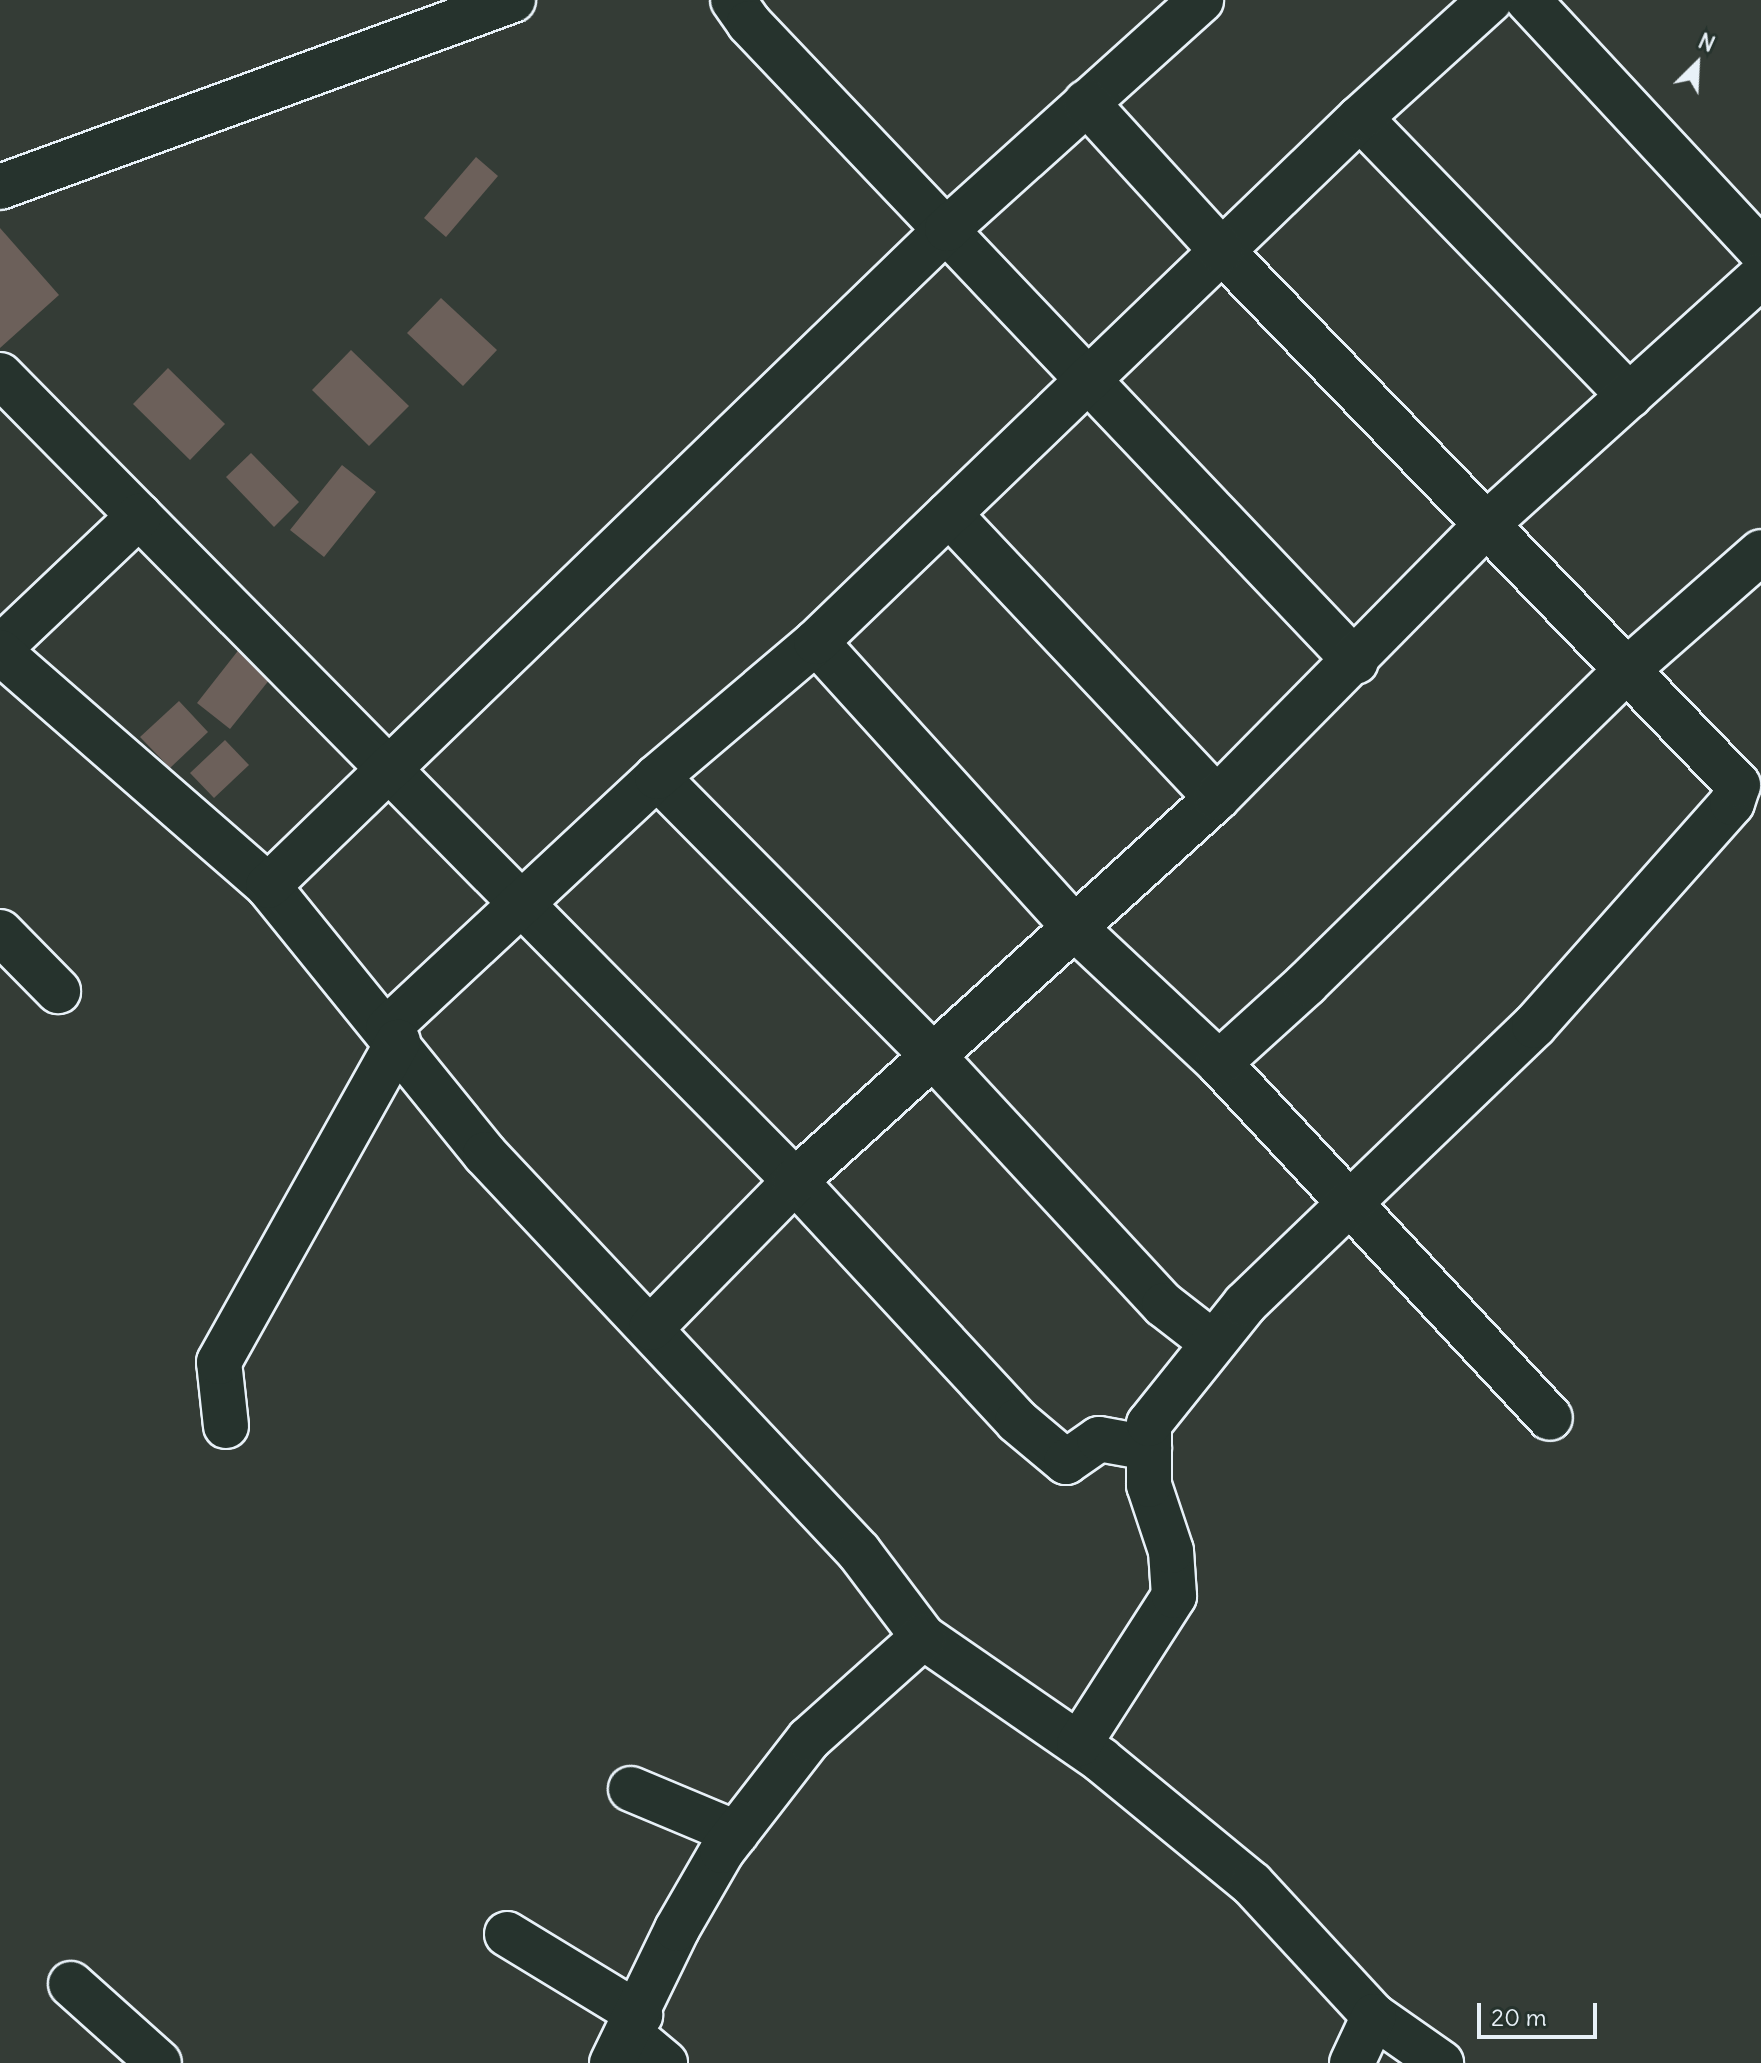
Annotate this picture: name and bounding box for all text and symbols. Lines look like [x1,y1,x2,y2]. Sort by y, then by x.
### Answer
north arrow [1657,24,1737,104]
text: N [1694,26,1719,58]
scale bar [1481,1987,1601,2037]
text: 20 m [1491,2002,1547,2032]

